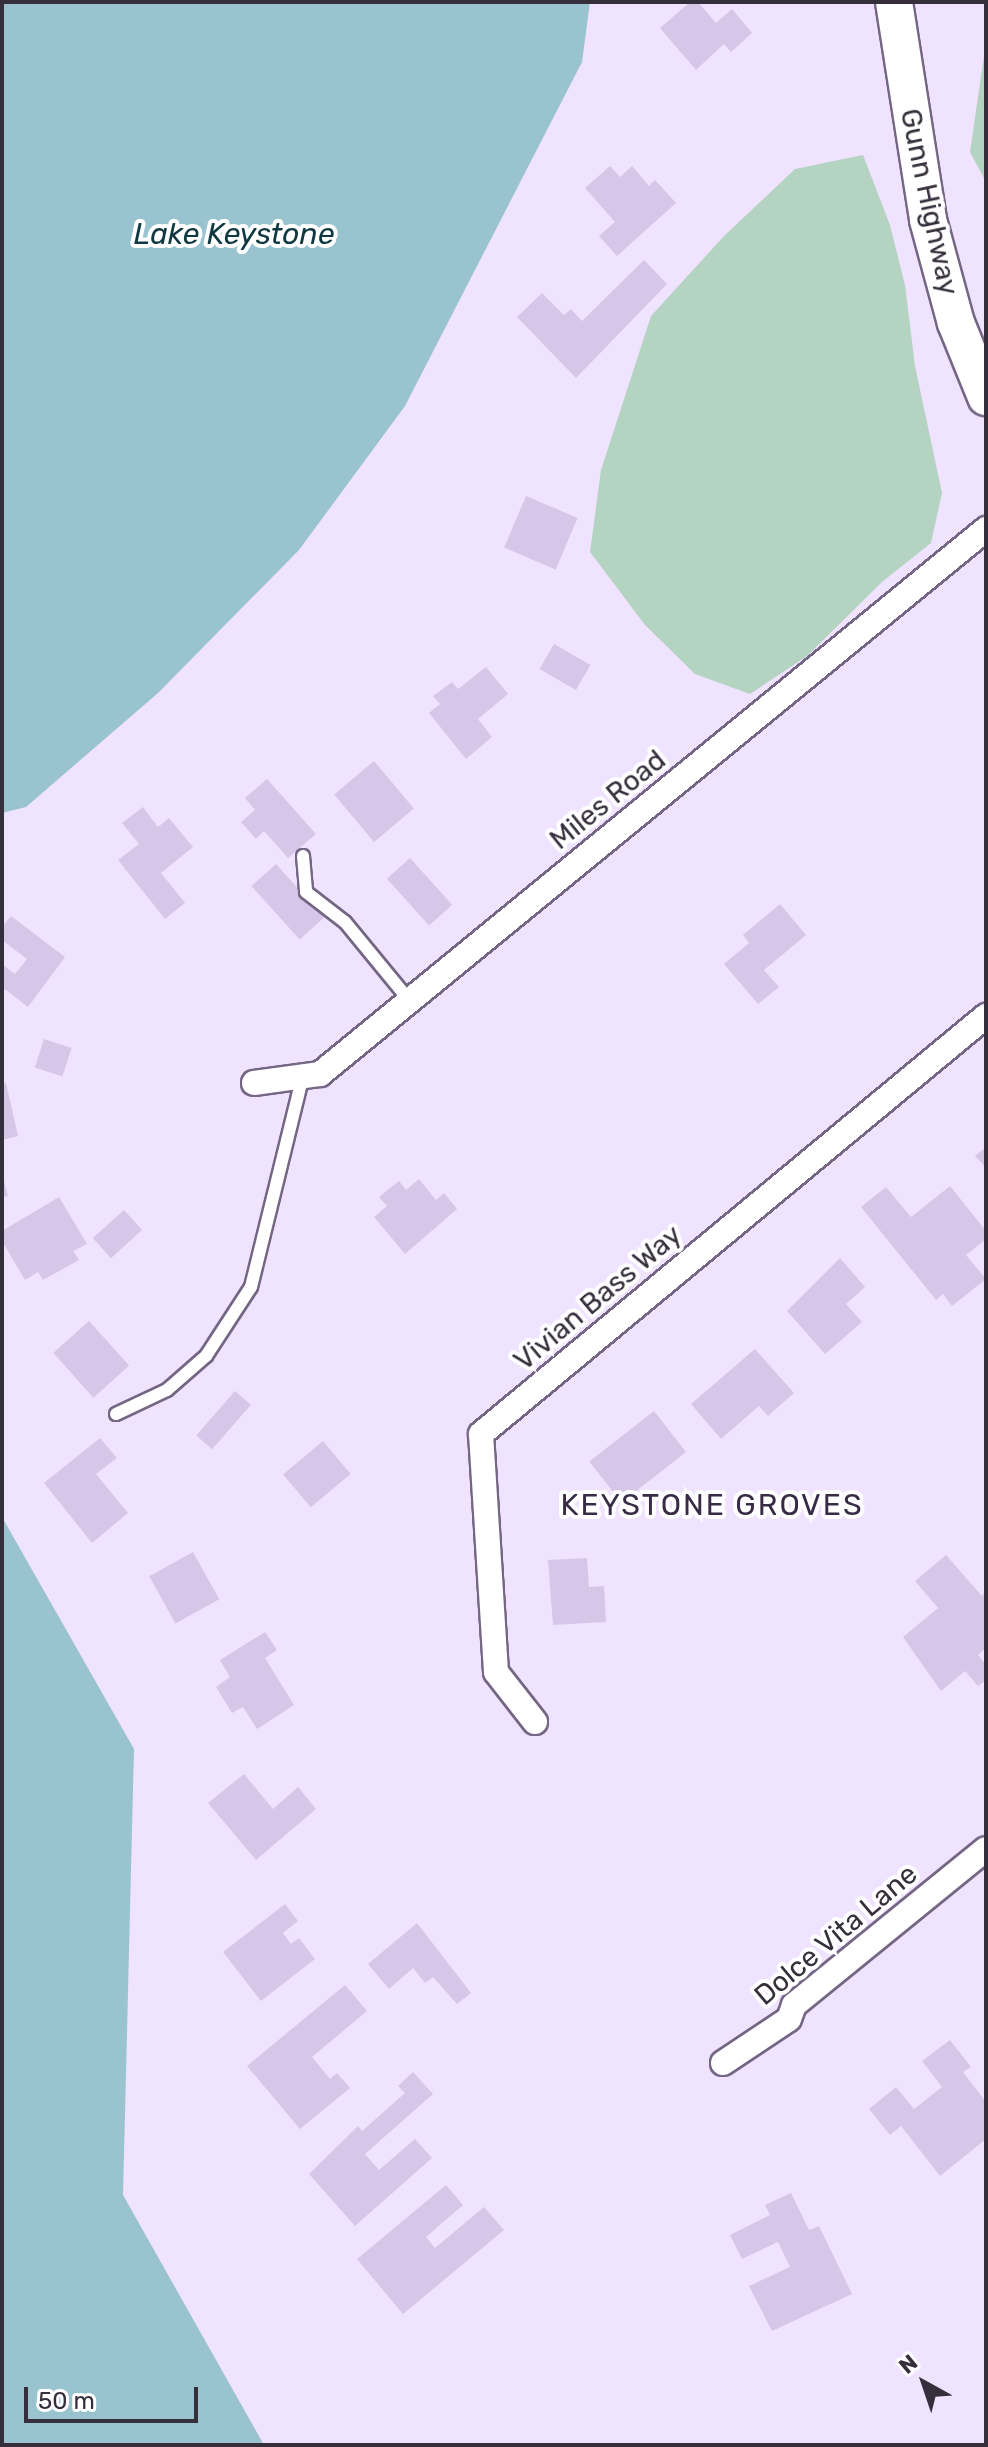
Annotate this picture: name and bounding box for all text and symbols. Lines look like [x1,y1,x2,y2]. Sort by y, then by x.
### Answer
street label: Gunn Highway [893,106,965,298]
water label: Lake Keystone [134,216,334,252]
street label: Miles Road [543,743,673,857]
street label: Vivian Bass Way [507,1218,689,1378]
district label: KEYSTONE GROVES [560,1487,864,1523]
street label: Dolce Vita Lane [748,1857,924,2013]
north arrow [884,2343,964,2423]
text: N [894,2349,923,2380]
scale bar [28,2371,202,2421]
text: 50 m [38,2387,95,2415]

